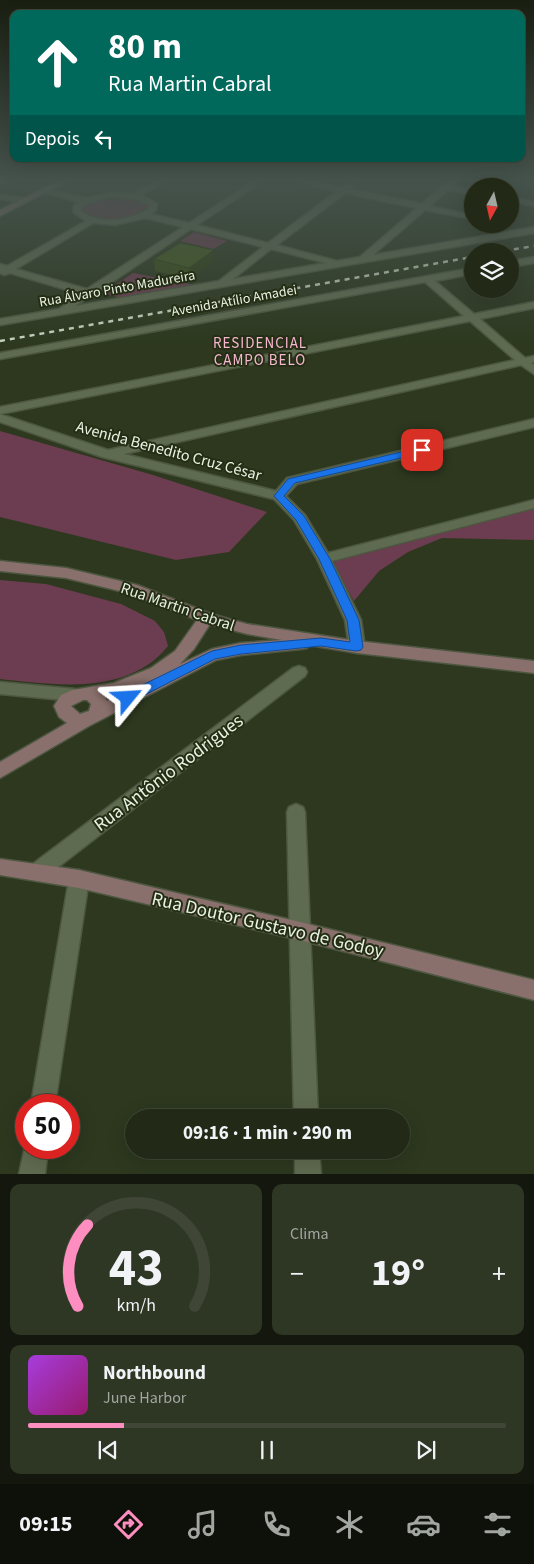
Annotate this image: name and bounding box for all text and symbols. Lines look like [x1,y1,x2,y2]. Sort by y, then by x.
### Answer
text: 80 m [108,22,182,72]
icon: ahead [25,30,90,95]
text: Rua Martin Cabral [108,68,272,100]
icon: left [90,125,118,153]
text: Depois [25,126,80,153]
north arrow [464,178,519,232]
map controls [464,178,519,298]
button: layers [464,243,519,298]
street label: Rua Álvaro Pinto Madureira [37,265,197,313]
street label: Avenida Atílio Amadei [170,280,298,322]
district label: RESIDENCIAL CAMPO BELO [213,333,307,371]
street label: Avenida Benedito Cruz César [73,416,264,486]
pin [401,429,443,471]
icon: arrive [408,436,436,464]
street label: Rua Martin Cabral [118,577,238,637]
position arrow [101,671,153,723]
street label: Rua Antônio Rodrigues [89,708,249,838]
street label: Rua Doutor Gustavo de Godoy [149,886,386,965]
speed limit sign: 50 [15,1094,80,1159]
text: 09:16 · 1 min · 290 m [183,1120,352,1147]
text: Clima [290,1223,328,1245]
text: 43 [109,1232,163,1306]
text: 19° [371,1246,425,1300]
text: − [290,1254,304,1294]
text: + [492,1254,506,1294]
text: km/h [116,1293,156,1318]
text: Northbound [103,1360,206,1387]
text: June Harbor [103,1387,186,1409]
icon: previous [94,1436,122,1464]
icon: pause [253,1436,281,1464]
icon: next [412,1436,440,1464]
icon: directions [111,1507,146,1542]
icon: music [185,1507,220,1542]
icon: phone [259,1507,294,1542]
icon: climate [332,1507,367,1542]
icon: car [406,1507,441,1542]
icon: filters [480,1507,515,1542]
text: 09:15 [19,1508,72,1540]

